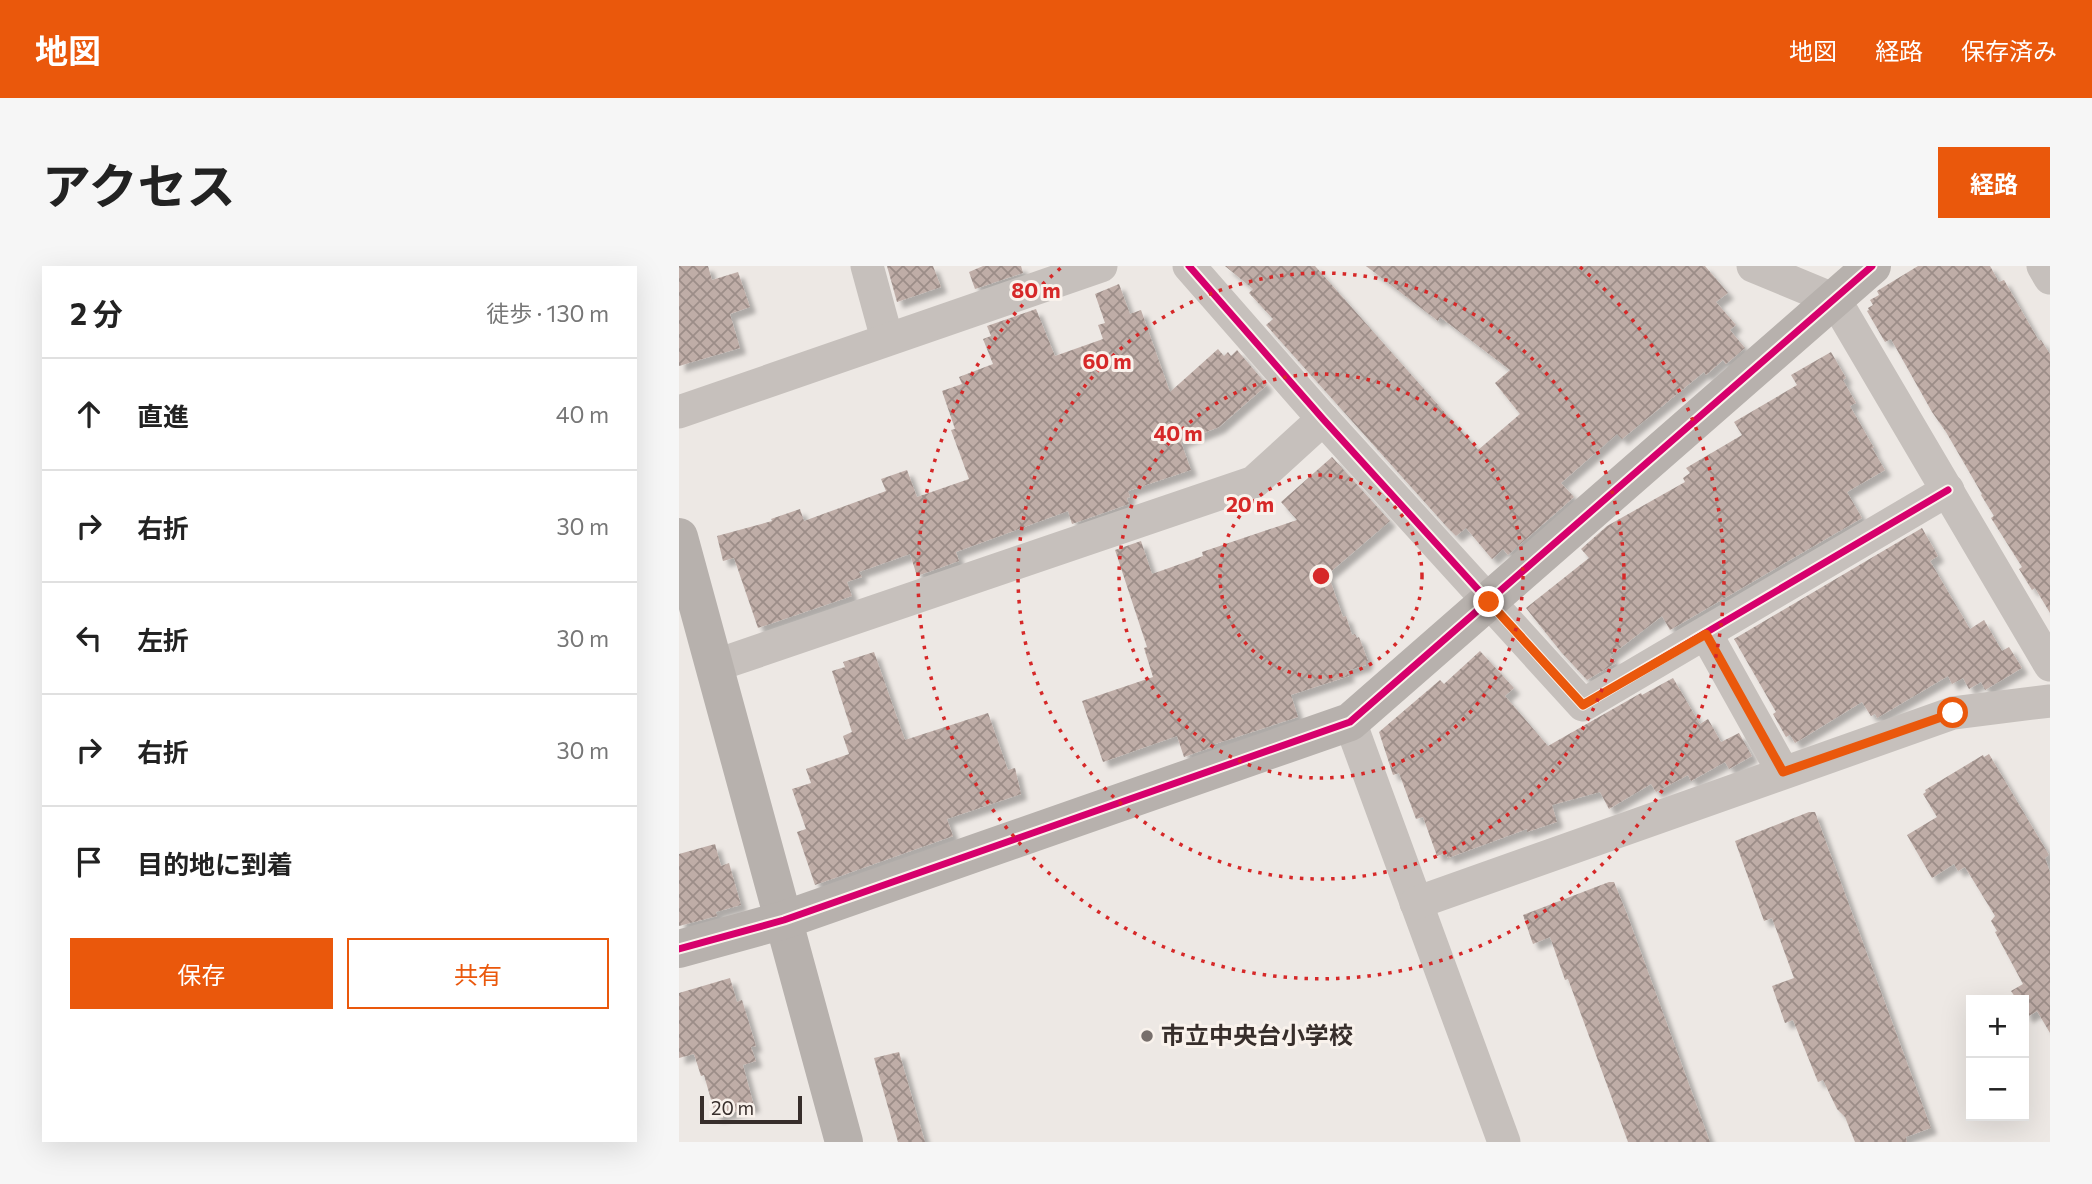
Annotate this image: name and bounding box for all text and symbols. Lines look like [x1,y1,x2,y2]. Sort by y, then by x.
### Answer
text: 地図 [35,29,101,70]
text: 地図 [1789,36,1837,65]
text: 経路 [1875,36,1923,65]
text: 保存済み [1961,36,2057,65]
button: 経路 [1938,147,2050,218]
text: アクセス [42,154,236,214]
text: 80 m [1011,277,1061,302]
text: 2 分 [70,294,123,331]
text: 徒歩 · 130 m [486,299,609,327]
text: 60 m [1082,348,1132,373]
icon: ahead [70,395,108,433]
text: 直進 [137,400,189,431]
text: 40 m [556,400,609,428]
text: 40 m [1153,420,1203,445]
text: 20 m [1226,491,1274,516]
icon: right [70,507,108,545]
text: 右折 [137,512,189,543]
text: 30 m [556,512,609,540]
centre of rings [1309,564,1333,588]
route end [1473,586,1504,617]
icon: left [70,619,108,657]
text: 左折 [137,624,189,655]
text: 30 m [556,624,609,652]
route start [1937,697,1968,728]
icon: right [70,731,108,769]
text: 右折 [137,736,189,767]
text: 30 m [556,736,609,764]
icon: arrive [70,843,108,881]
text: 目的地に到着 [137,848,293,879]
button: 保存 [70,938,333,1009]
button: 共有 [347,938,609,1009]
map controls [1966,995,2029,1121]
button: + [1966,995,2029,1058]
place label: 市立中央台小学校 [1161,1020,1353,1049]
marker: 市立中央台小学校 [1139,1028,1155,1044]
button: − [1966,1058,2029,1121]
scale bar [700,1093,801,1125]
text: 20 m [711,1096,754,1119]

